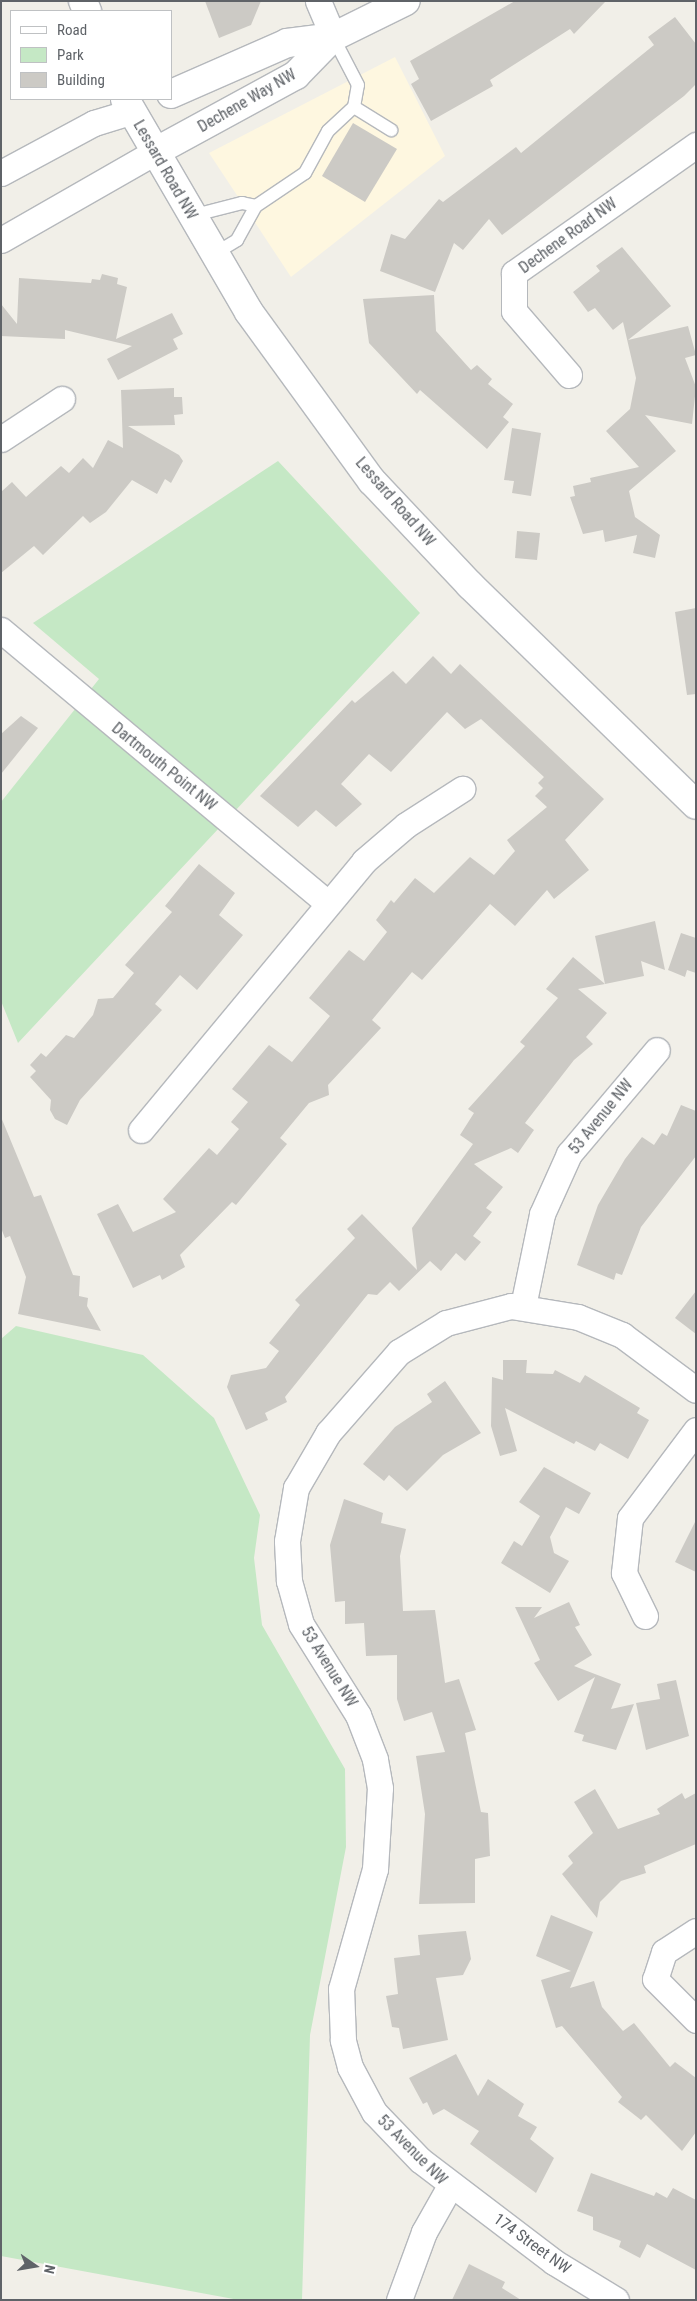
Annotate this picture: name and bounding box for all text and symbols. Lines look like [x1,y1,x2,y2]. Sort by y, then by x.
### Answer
legend [10,10,172,100]
text: Road [57,21,87,39]
text: Park [57,46,84,64]
street label: Dechene Way NW [195,65,299,137]
text: Building [57,71,105,89]
street label: Lessard Road NW [129,117,201,223]
street label: Dechene Road NW [515,194,621,278]
street label: Lessard Road NW [351,454,439,550]
street label: Dartmouth Point NW [108,719,220,815]
street label: 53 Avenue NW [565,1075,637,1159]
street label: 53 Avenue NW [297,1623,361,1711]
street label: 53 Avenue NW [373,2111,451,2189]
street label: 174 Street NW [490,2210,574,2278]
north arrow [10,2241,60,2291]
text: N [41,2263,58,2275]

